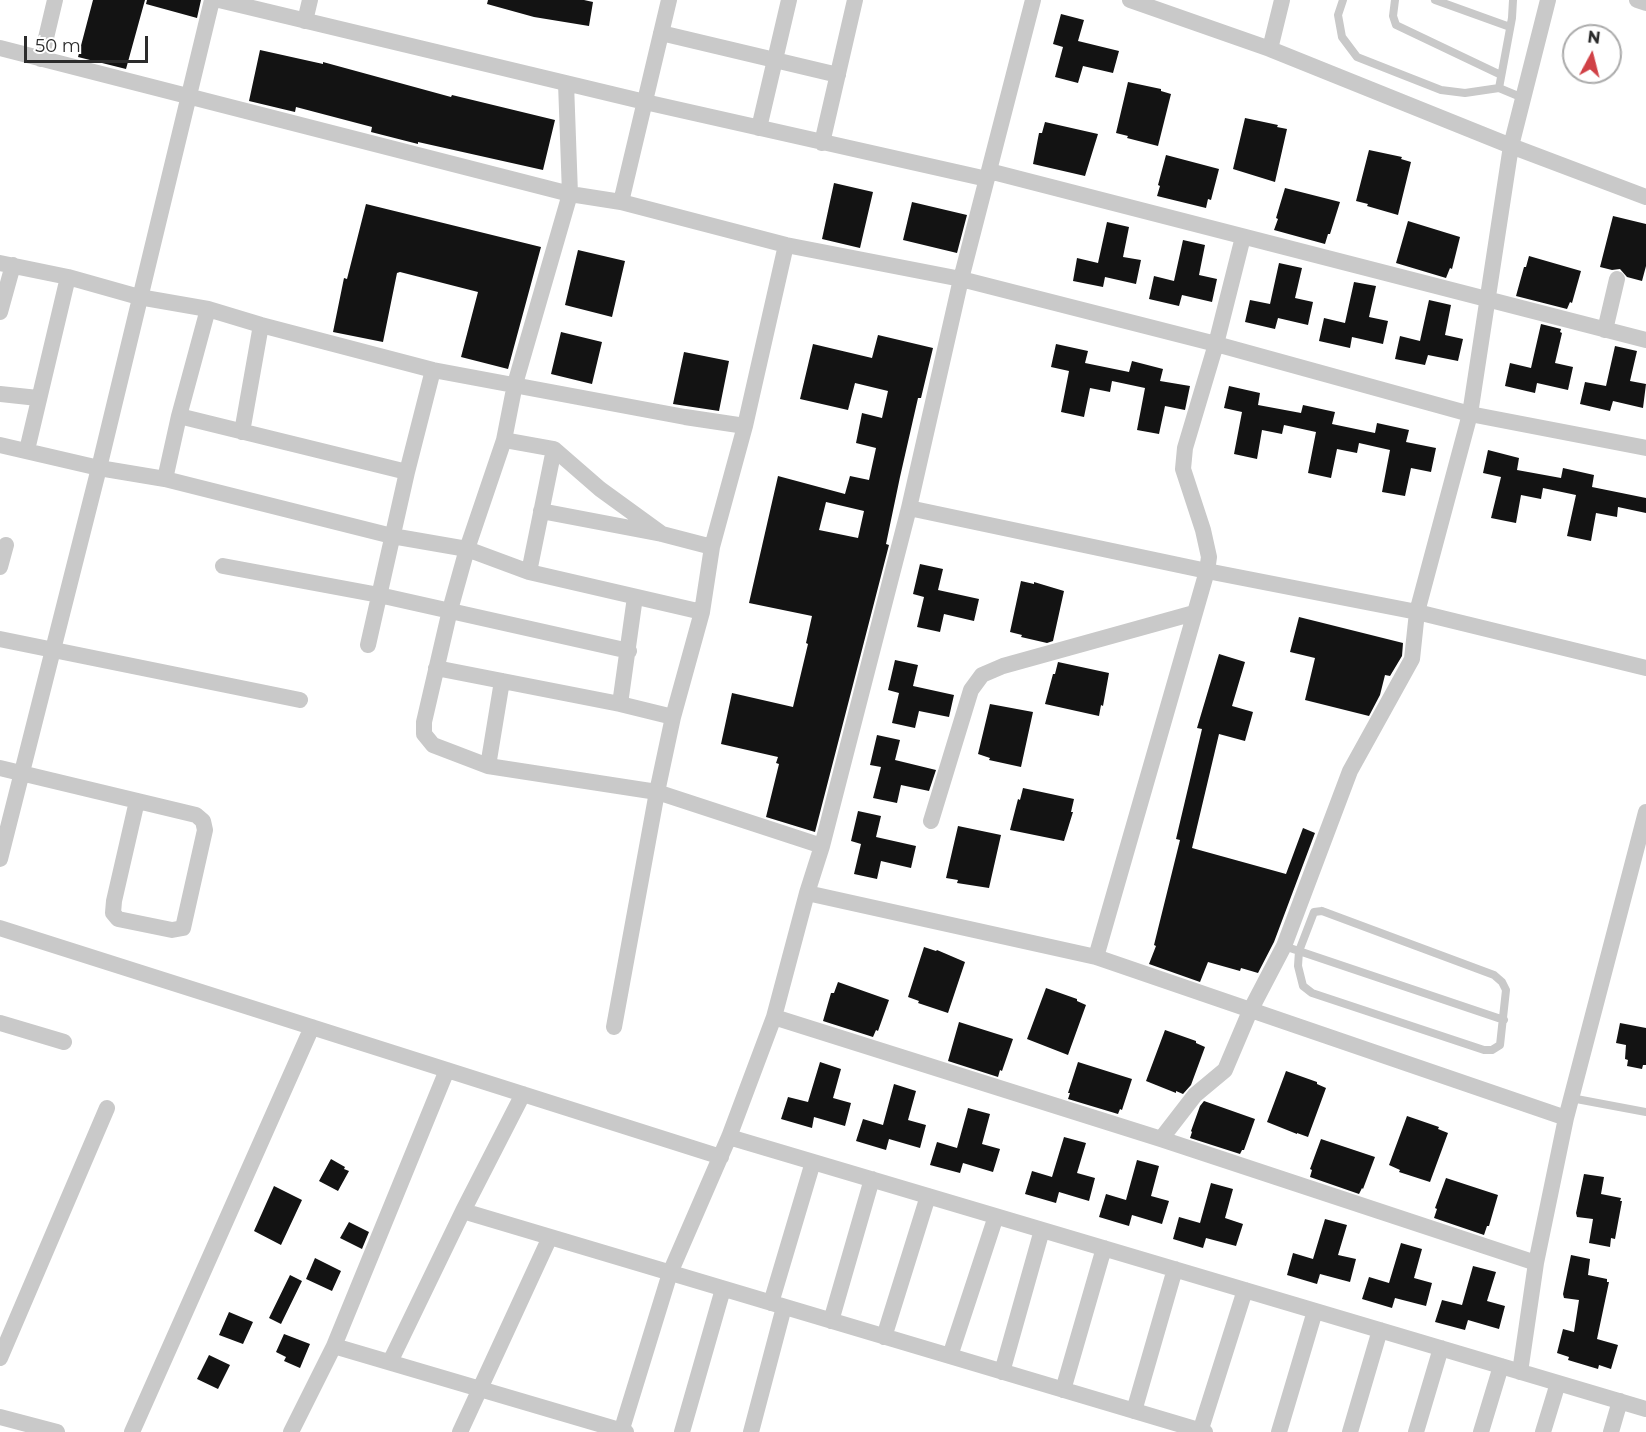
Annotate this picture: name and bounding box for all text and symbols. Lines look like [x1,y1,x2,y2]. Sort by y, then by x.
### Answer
scale bar [27,24,152,62]
north arrow [1562,24,1622,84]
text: N [1586,27,1602,48]
text: 50 m [35,35,81,57]

